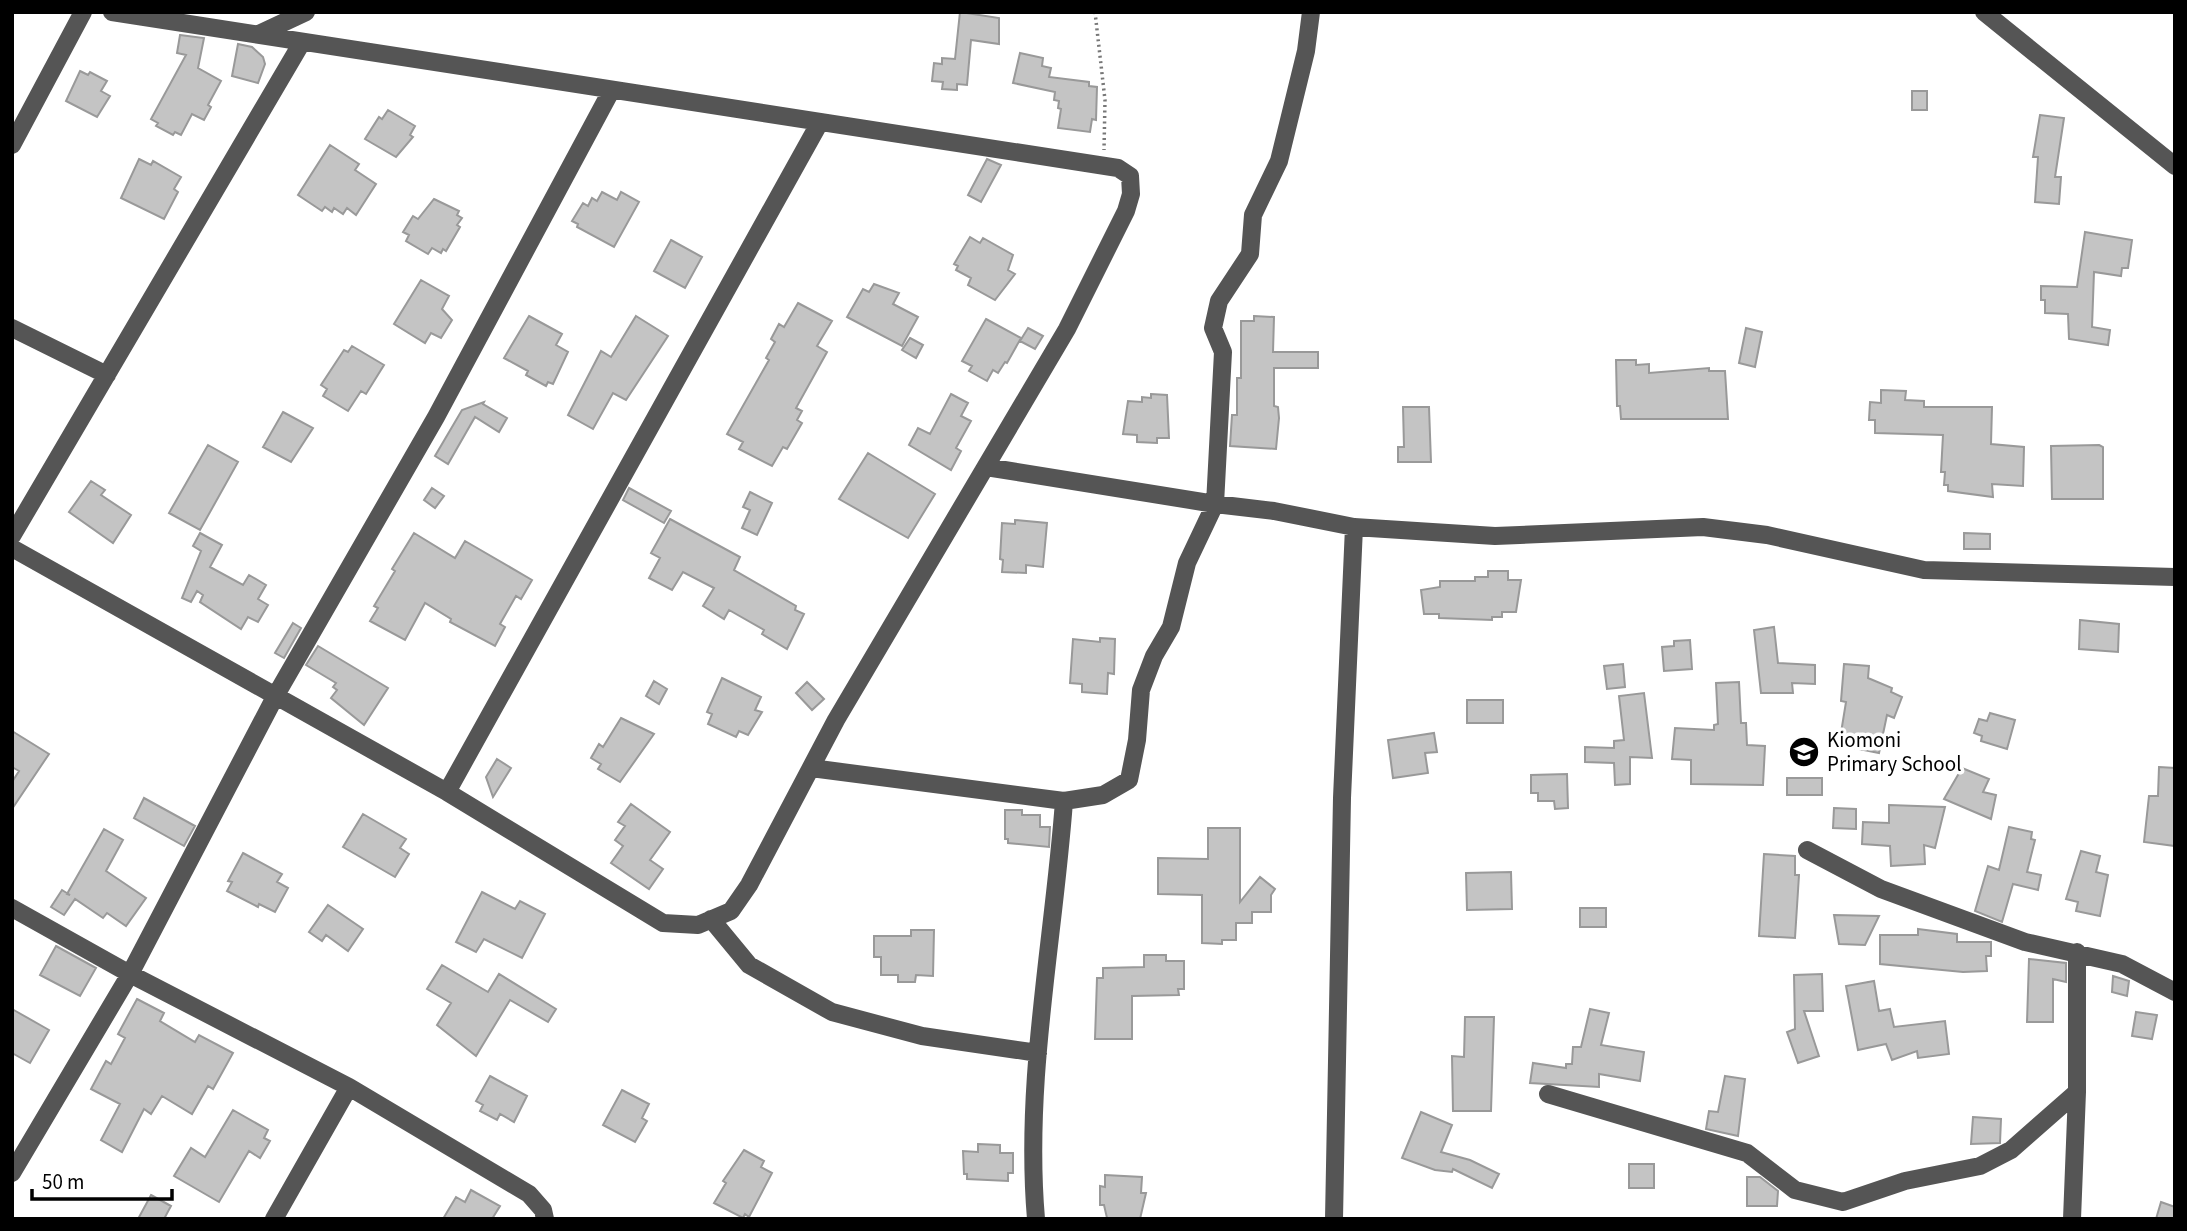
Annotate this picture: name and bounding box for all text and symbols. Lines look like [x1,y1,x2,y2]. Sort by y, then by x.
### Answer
place label: Kiomoni Primary School [1827,725,1962,779]
school or university icon: Kiomoni Primary School [1787,735,1821,769]
scale bar [32,1158,172,1202]
text: 50 m [42,1167,84,1197]

